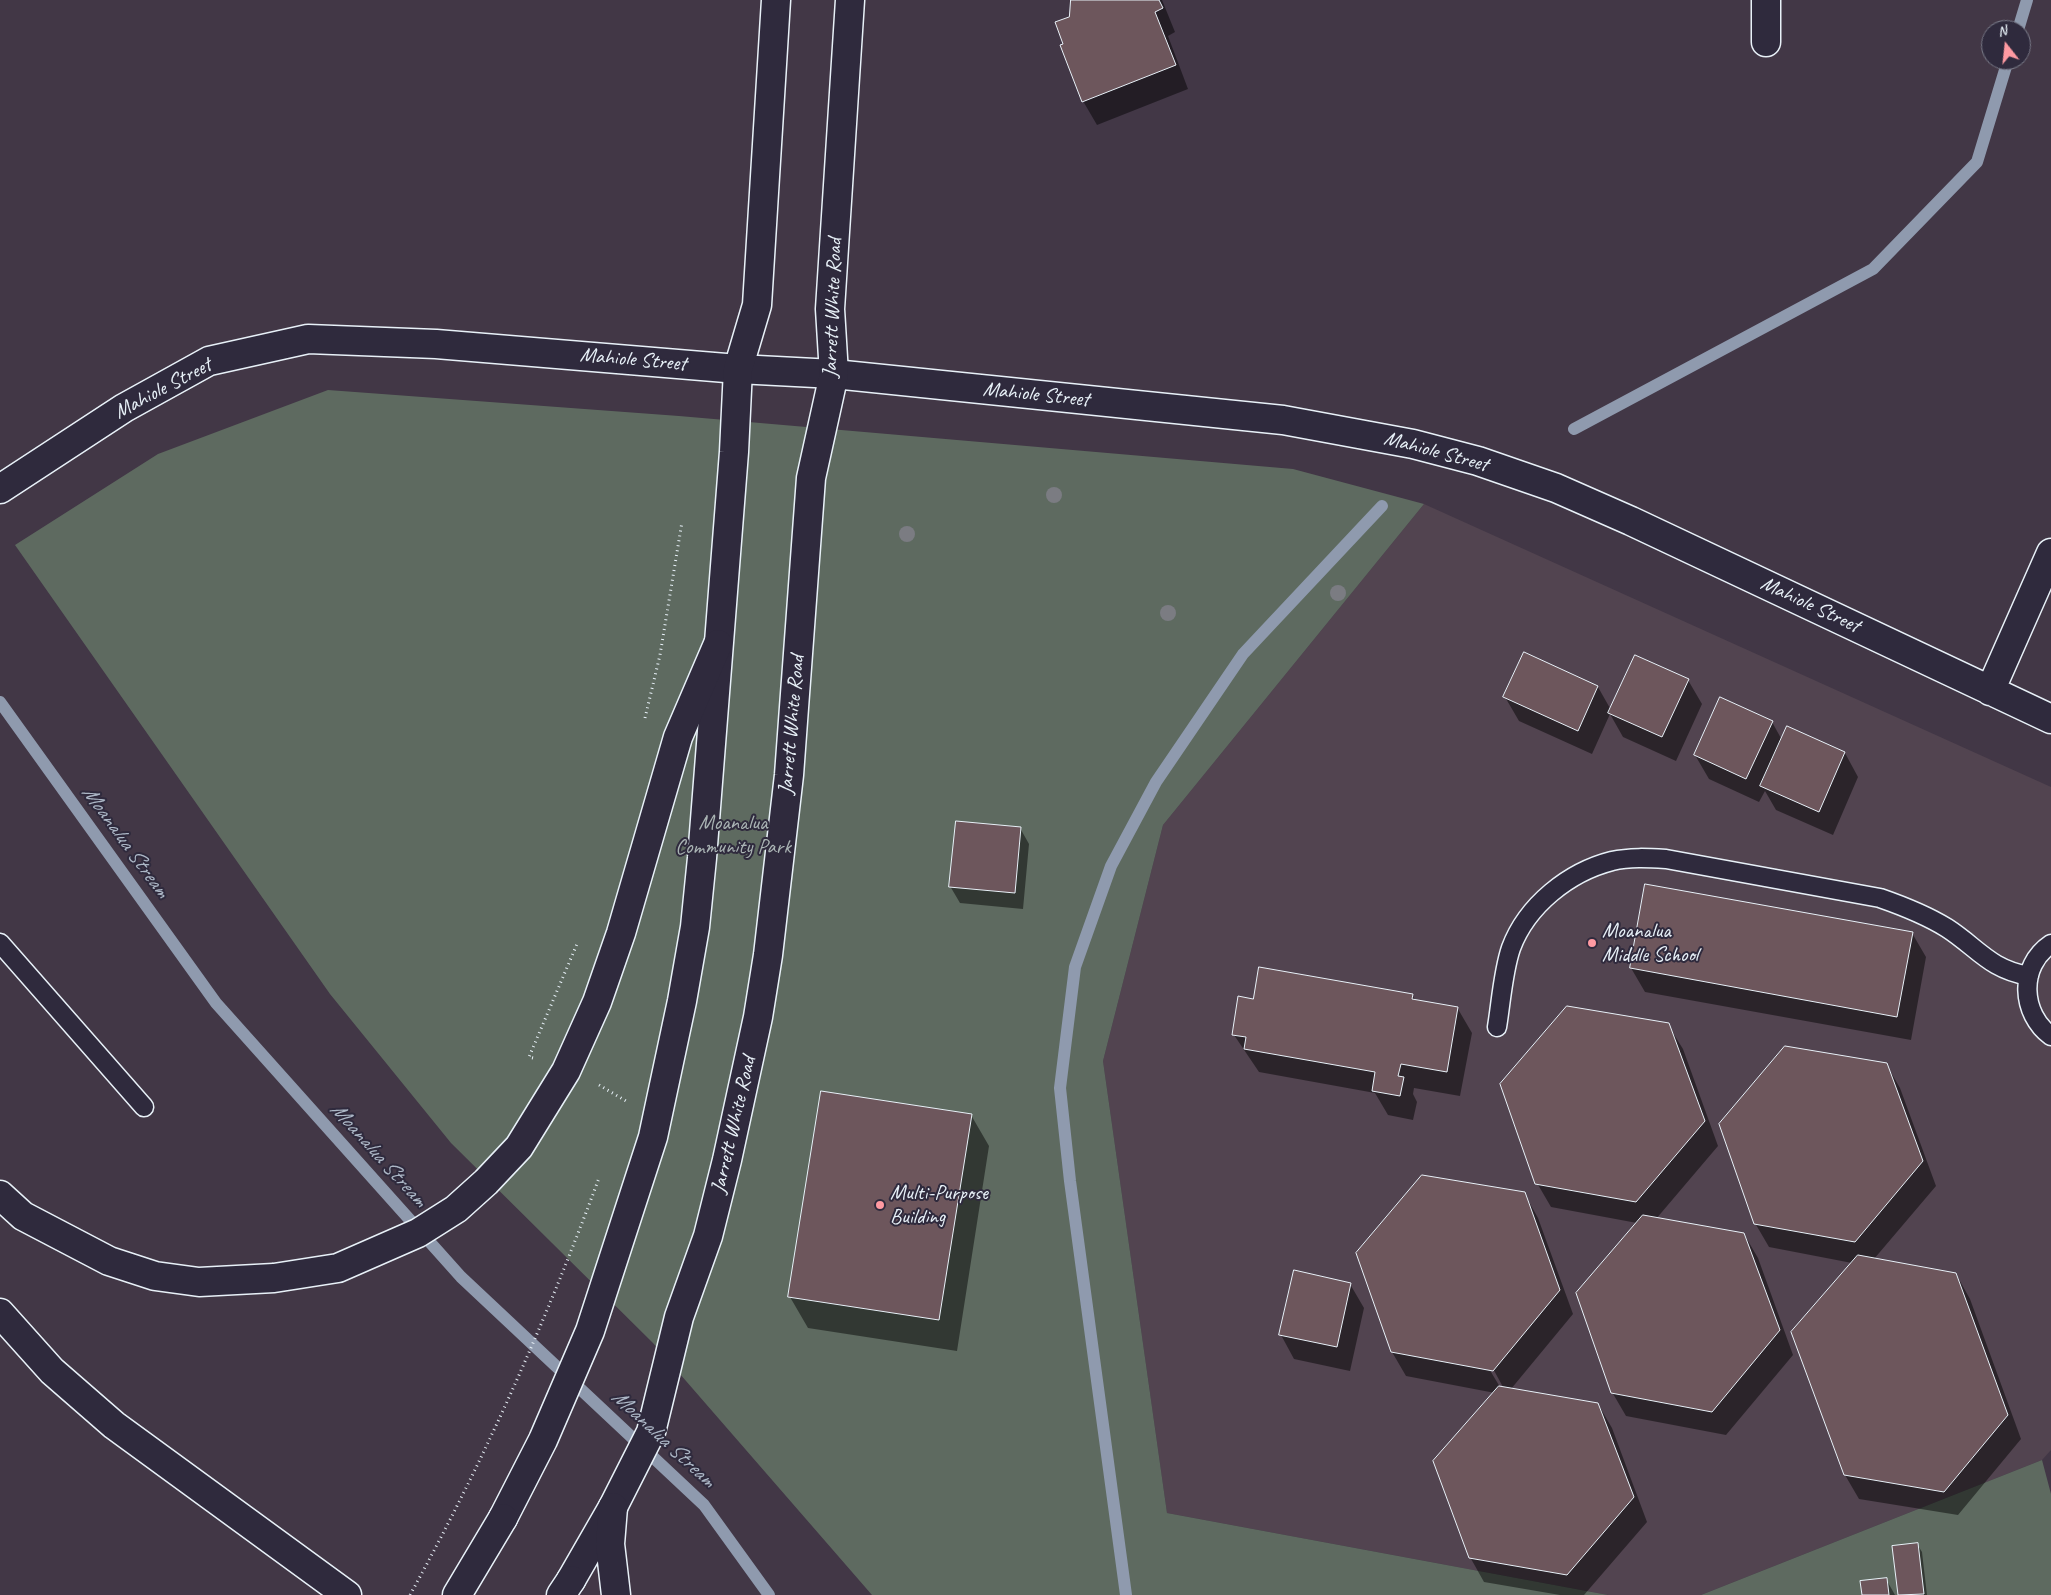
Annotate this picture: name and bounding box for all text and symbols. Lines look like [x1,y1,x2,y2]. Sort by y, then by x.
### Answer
north arrow [1981,20,2031,70]
text: N [1995,22,2009,40]
street label: Jarrett White Road [818,238,848,378]
street label: Mahiole Street [579,343,687,377]
street label: Mahiole Street [110,353,216,425]
street label: Mahiole Street [982,377,1090,413]
street label: Mahiole Street [1381,426,1491,478]
street label: Mahiole Street [1756,571,1864,639]
street label: Jarrett White Road [773,654,811,796]
water label: Moanalua Stream [76,781,174,903]
park label: Moanalua Community Park [675,810,791,860]
place label: Moanalua Middle School [1602,918,1698,968]
marker: Moanalua Middle School [1586,937,1598,949]
street label: Jarrett White Road [706,1054,762,1196]
water label: Moanalua Stream [324,1097,432,1213]
place label: Multi-Purpose Building [890,1180,988,1230]
marker: Multi-Purpose Building [874,1199,886,1211]
water label: Moanalua Stream [606,1384,720,1494]

